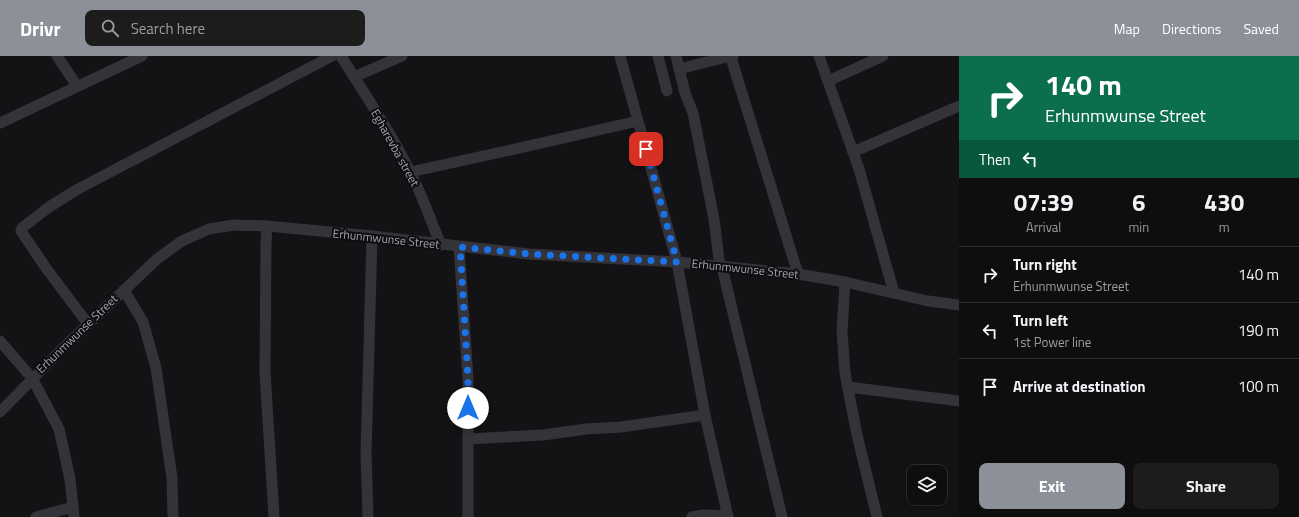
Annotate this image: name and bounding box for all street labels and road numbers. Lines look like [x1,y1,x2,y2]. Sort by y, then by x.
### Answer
street label: Egharevba street [366,106,425,191]
street label: Erhunmwunse Street [332,223,441,254]
street label: Erhunmwunse Street [691,253,800,284]
street label: Erhunmwunse Street [31,289,122,378]

